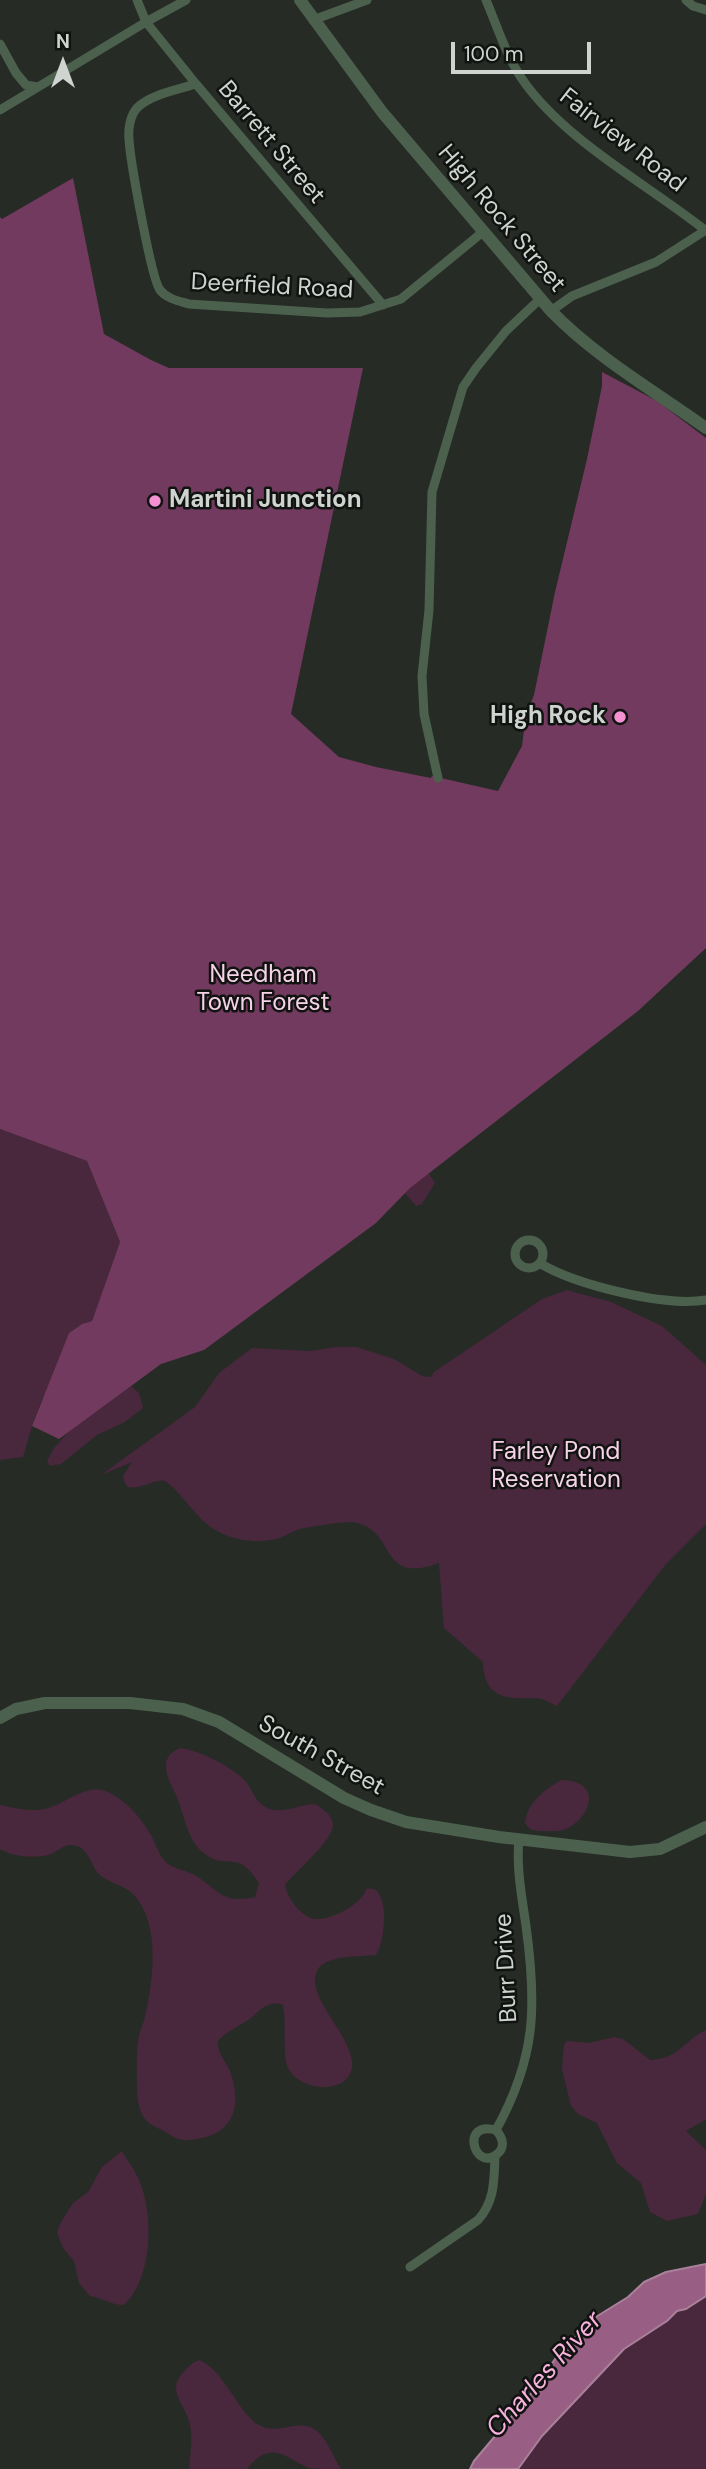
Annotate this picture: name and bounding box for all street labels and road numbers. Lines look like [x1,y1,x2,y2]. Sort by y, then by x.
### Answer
street label: Barrett Street [211,76,331,210]
street label: Fairview Road [553,83,691,199]
street label: High Rock Street [431,139,571,299]
street label: Deerfield Road [190,268,354,306]
street label: South Street [253,1710,389,1802]
street label: Burr Drive [490,1913,524,2023]

